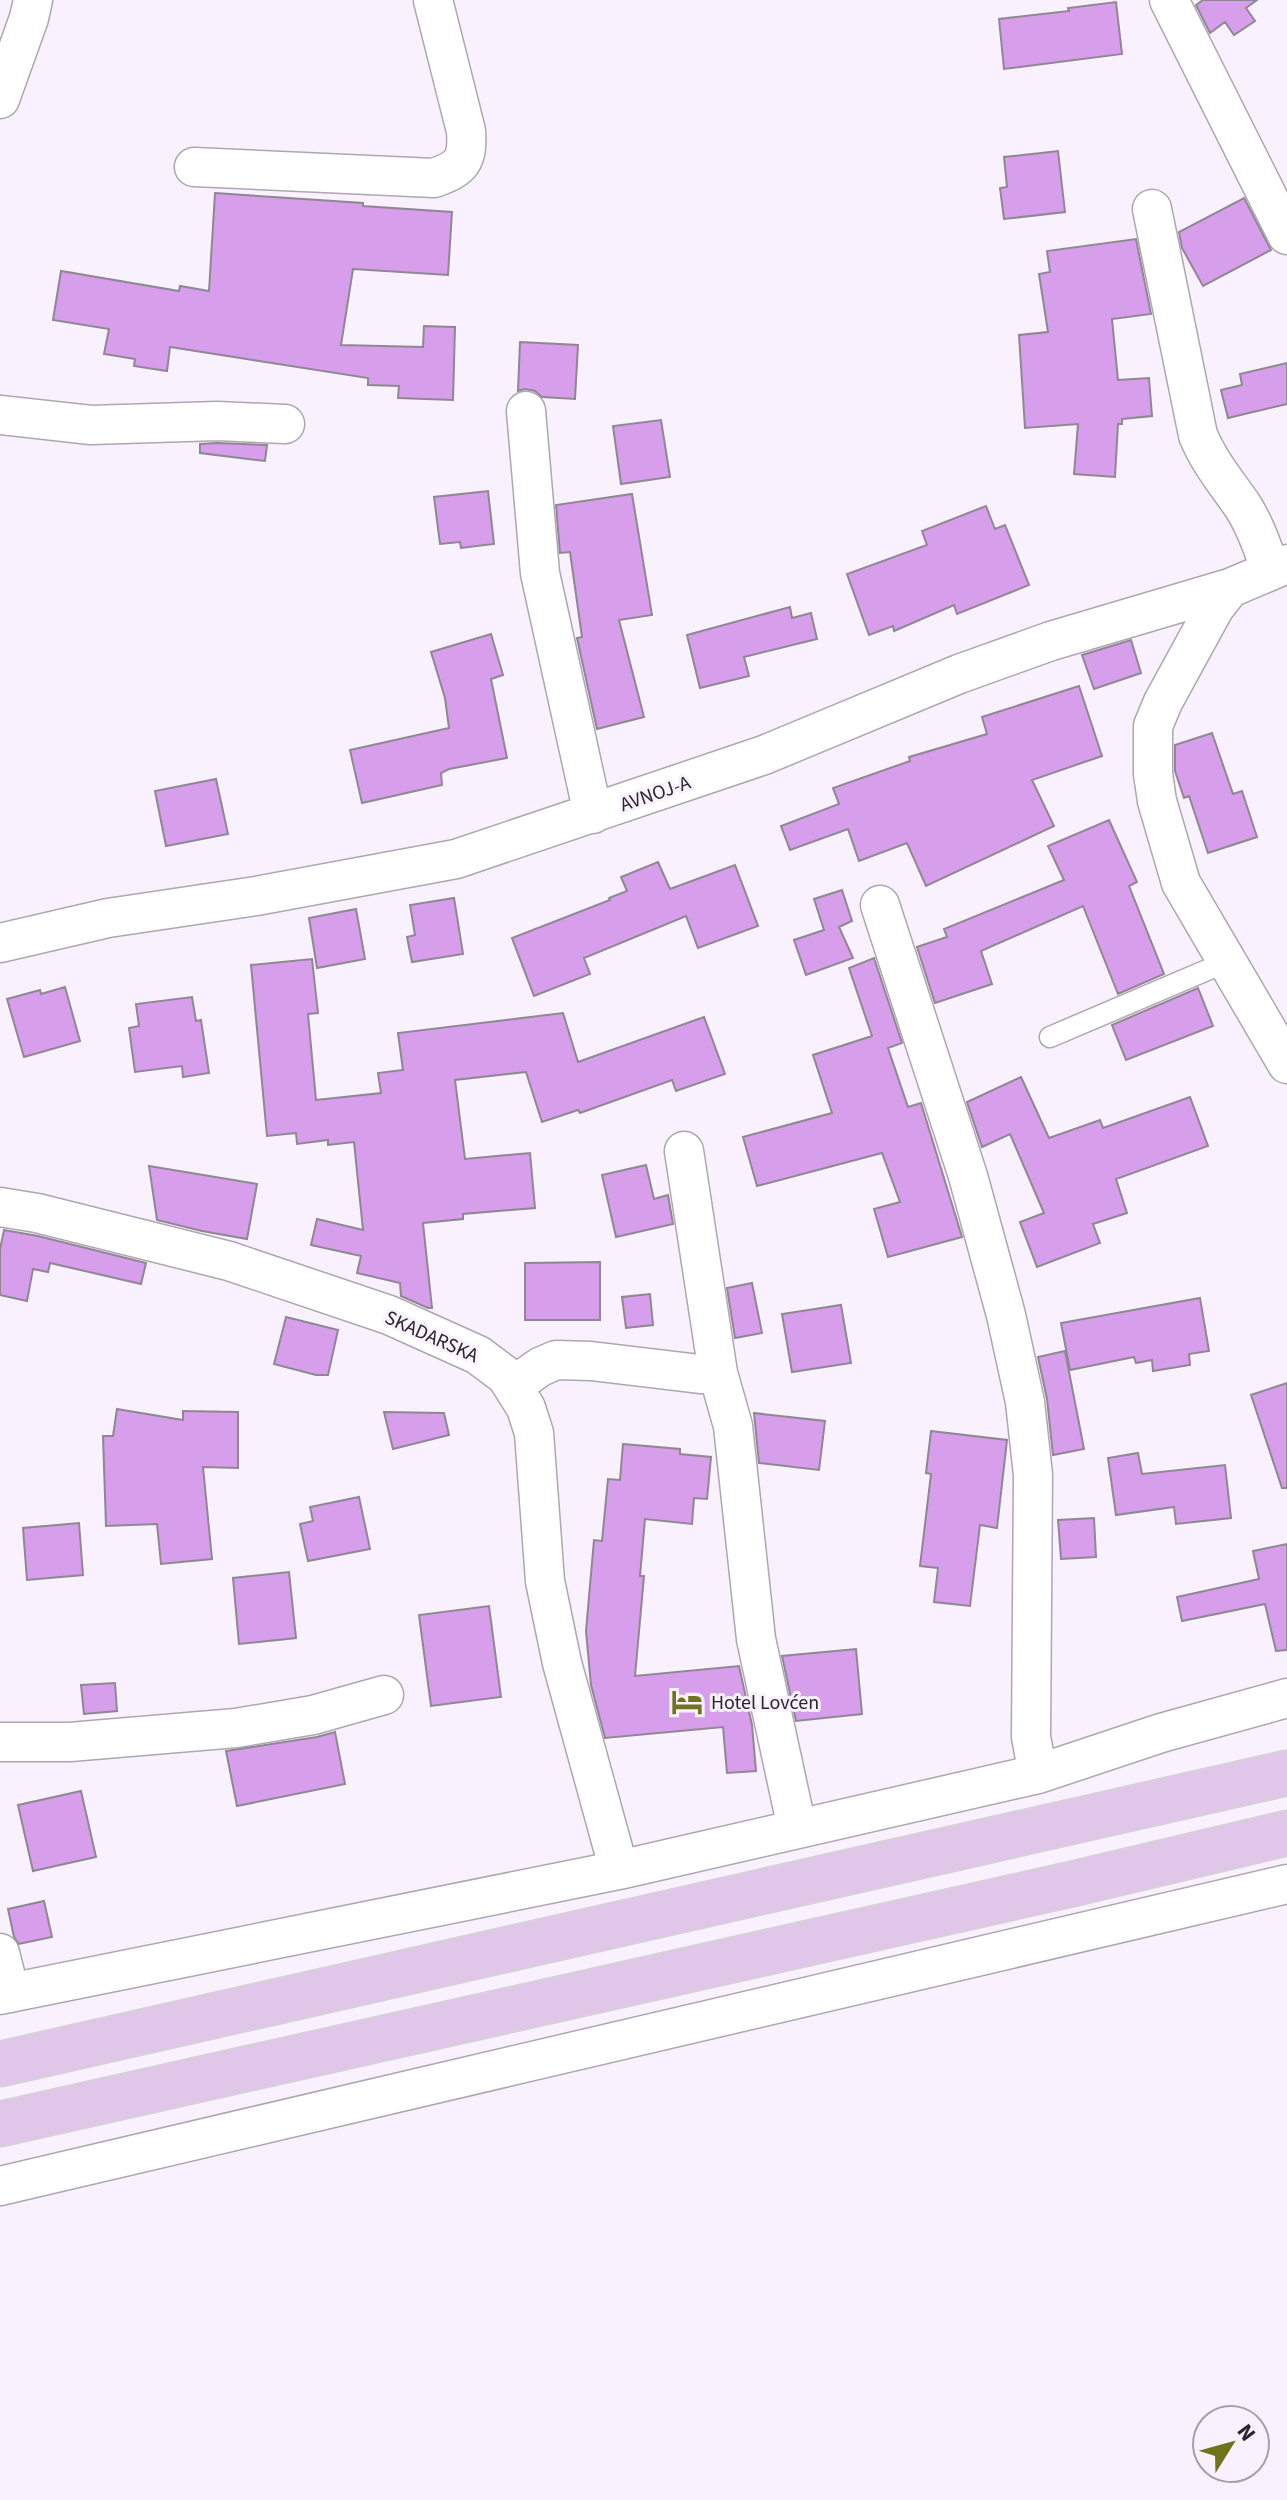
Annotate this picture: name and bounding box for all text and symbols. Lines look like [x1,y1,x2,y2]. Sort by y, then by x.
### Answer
street label: AVNOJ-A [616,769,695,819]
street label: SKADARSKA [380,1304,483,1370]
hotel icon: Hotel Lovćen [670,1685,704,1719]
place label: Hotel Lovćen [711,1689,819,1717]
north arrow [1191,2404,1271,2484]
text: N [1229,2417,1263,2448]

